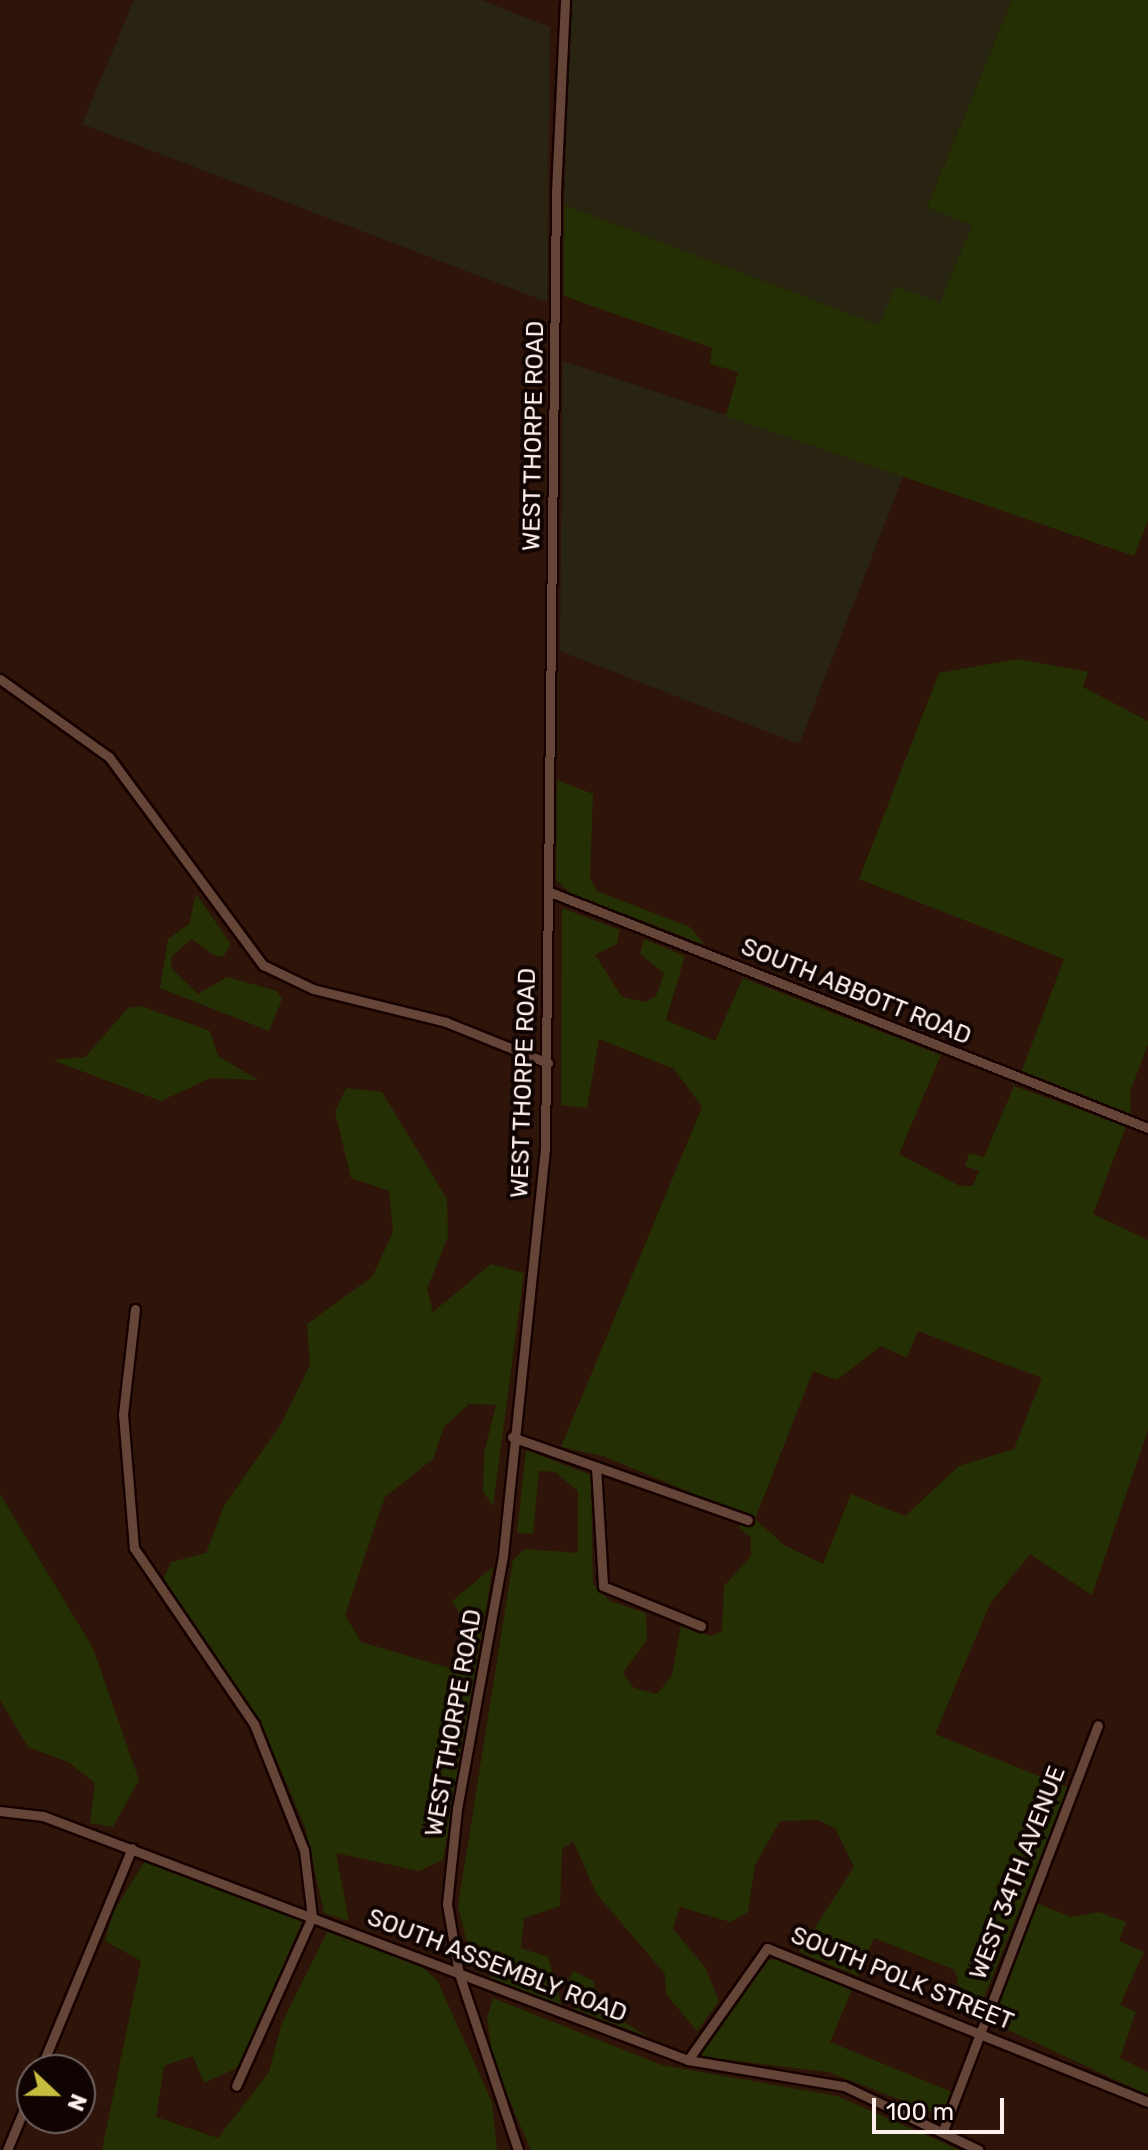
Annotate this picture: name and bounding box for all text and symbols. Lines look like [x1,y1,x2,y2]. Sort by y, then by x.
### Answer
street label: WEST THORPE ROAD [518,320,550,552]
street label: SOUTH ABBOTT ROAD [736,932,976,1052]
street label: WEST THORPE ROAD [506,967,542,1199]
street label: WEST THORPE ROAD [420,1607,488,1839]
street label: WEST 34TH AVENUE [964,1762,1072,1984]
street label: SOUTH ASSEMBLY ROAD [363,1903,631,2029]
street label: SOUTH POLK STREET [786,1921,1018,2037]
north arrow [16,2054,96,2134]
scale bar [876,2082,1008,2132]
text: N [61,2090,92,2115]
text: 100 m [886,2098,954,2126]

